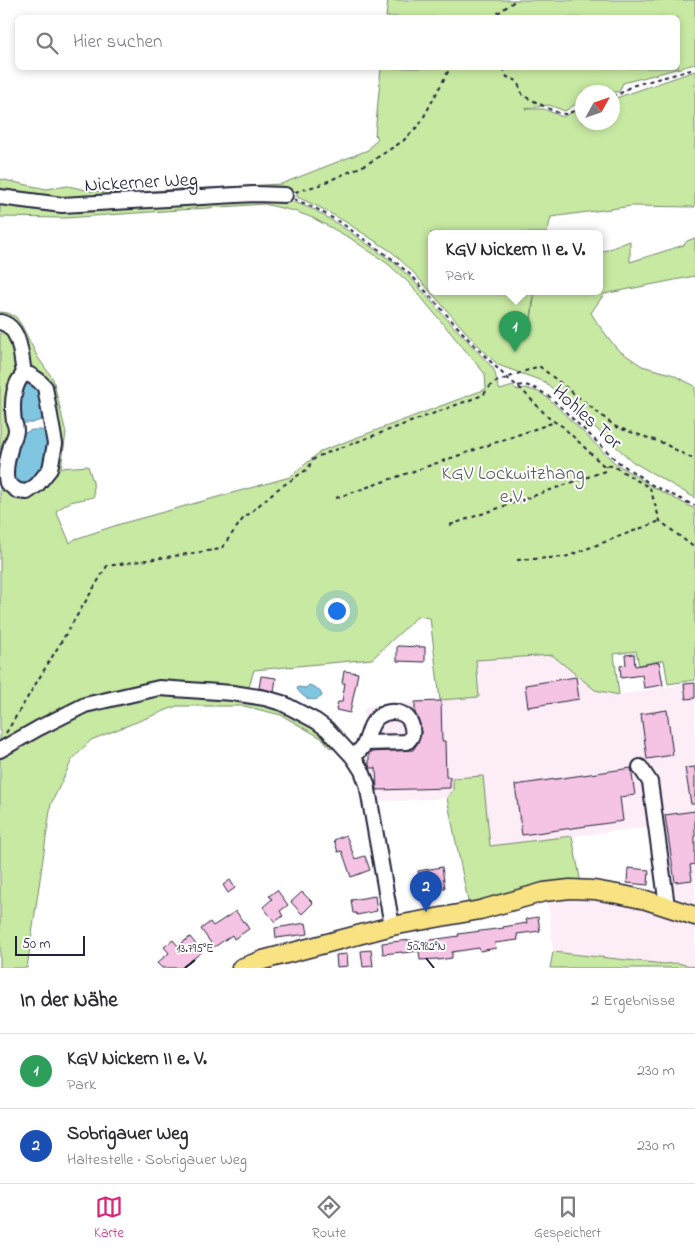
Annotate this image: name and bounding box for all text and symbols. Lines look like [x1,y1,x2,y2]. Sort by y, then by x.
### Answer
search box [15,15,680,70]
icon: search [33,29,61,57]
text: Hier suchen [73,29,162,56]
north arrow [575,85,620,130]
street label: Nickerner Weg [84,166,199,202]
popup [428,230,603,295]
text: KGV Nickern II e. V. [446,237,585,264]
text: Park [446,264,474,288]
pin: 1 [499,311,531,352]
street label: Hohles Tor [545,378,628,458]
park label: KGV Lockwitzhang e.V. [441,460,585,512]
your location [324,598,350,624]
pin: 2 [410,871,442,912]
scale bar [15,933,85,956]
text: 50 m [22,934,50,955]
text: 50.982°N [406,938,446,956]
text: 13.795°E [176,940,214,958]
text: In der Nähe [20,986,118,1016]
text: 2 Ergebnisse [591,989,675,1013]
text: KGV Nickern II e. V. [67,1046,207,1073]
text: 1 [33,1059,39,1083]
text: 230 m [637,1059,675,1083]
text: Park [67,1073,96,1097]
text: Sobrigauer Weg [67,1121,188,1148]
text: 2 [32,1134,40,1158]
text: 230 m [637,1134,675,1158]
text: Haltestelle · Sobrigauer Weg [67,1148,247,1172]
tab: Karte [94,1193,124,1244]
tab: Route [312,1193,346,1244]
tab: Gespeichert [534,1193,601,1244]

